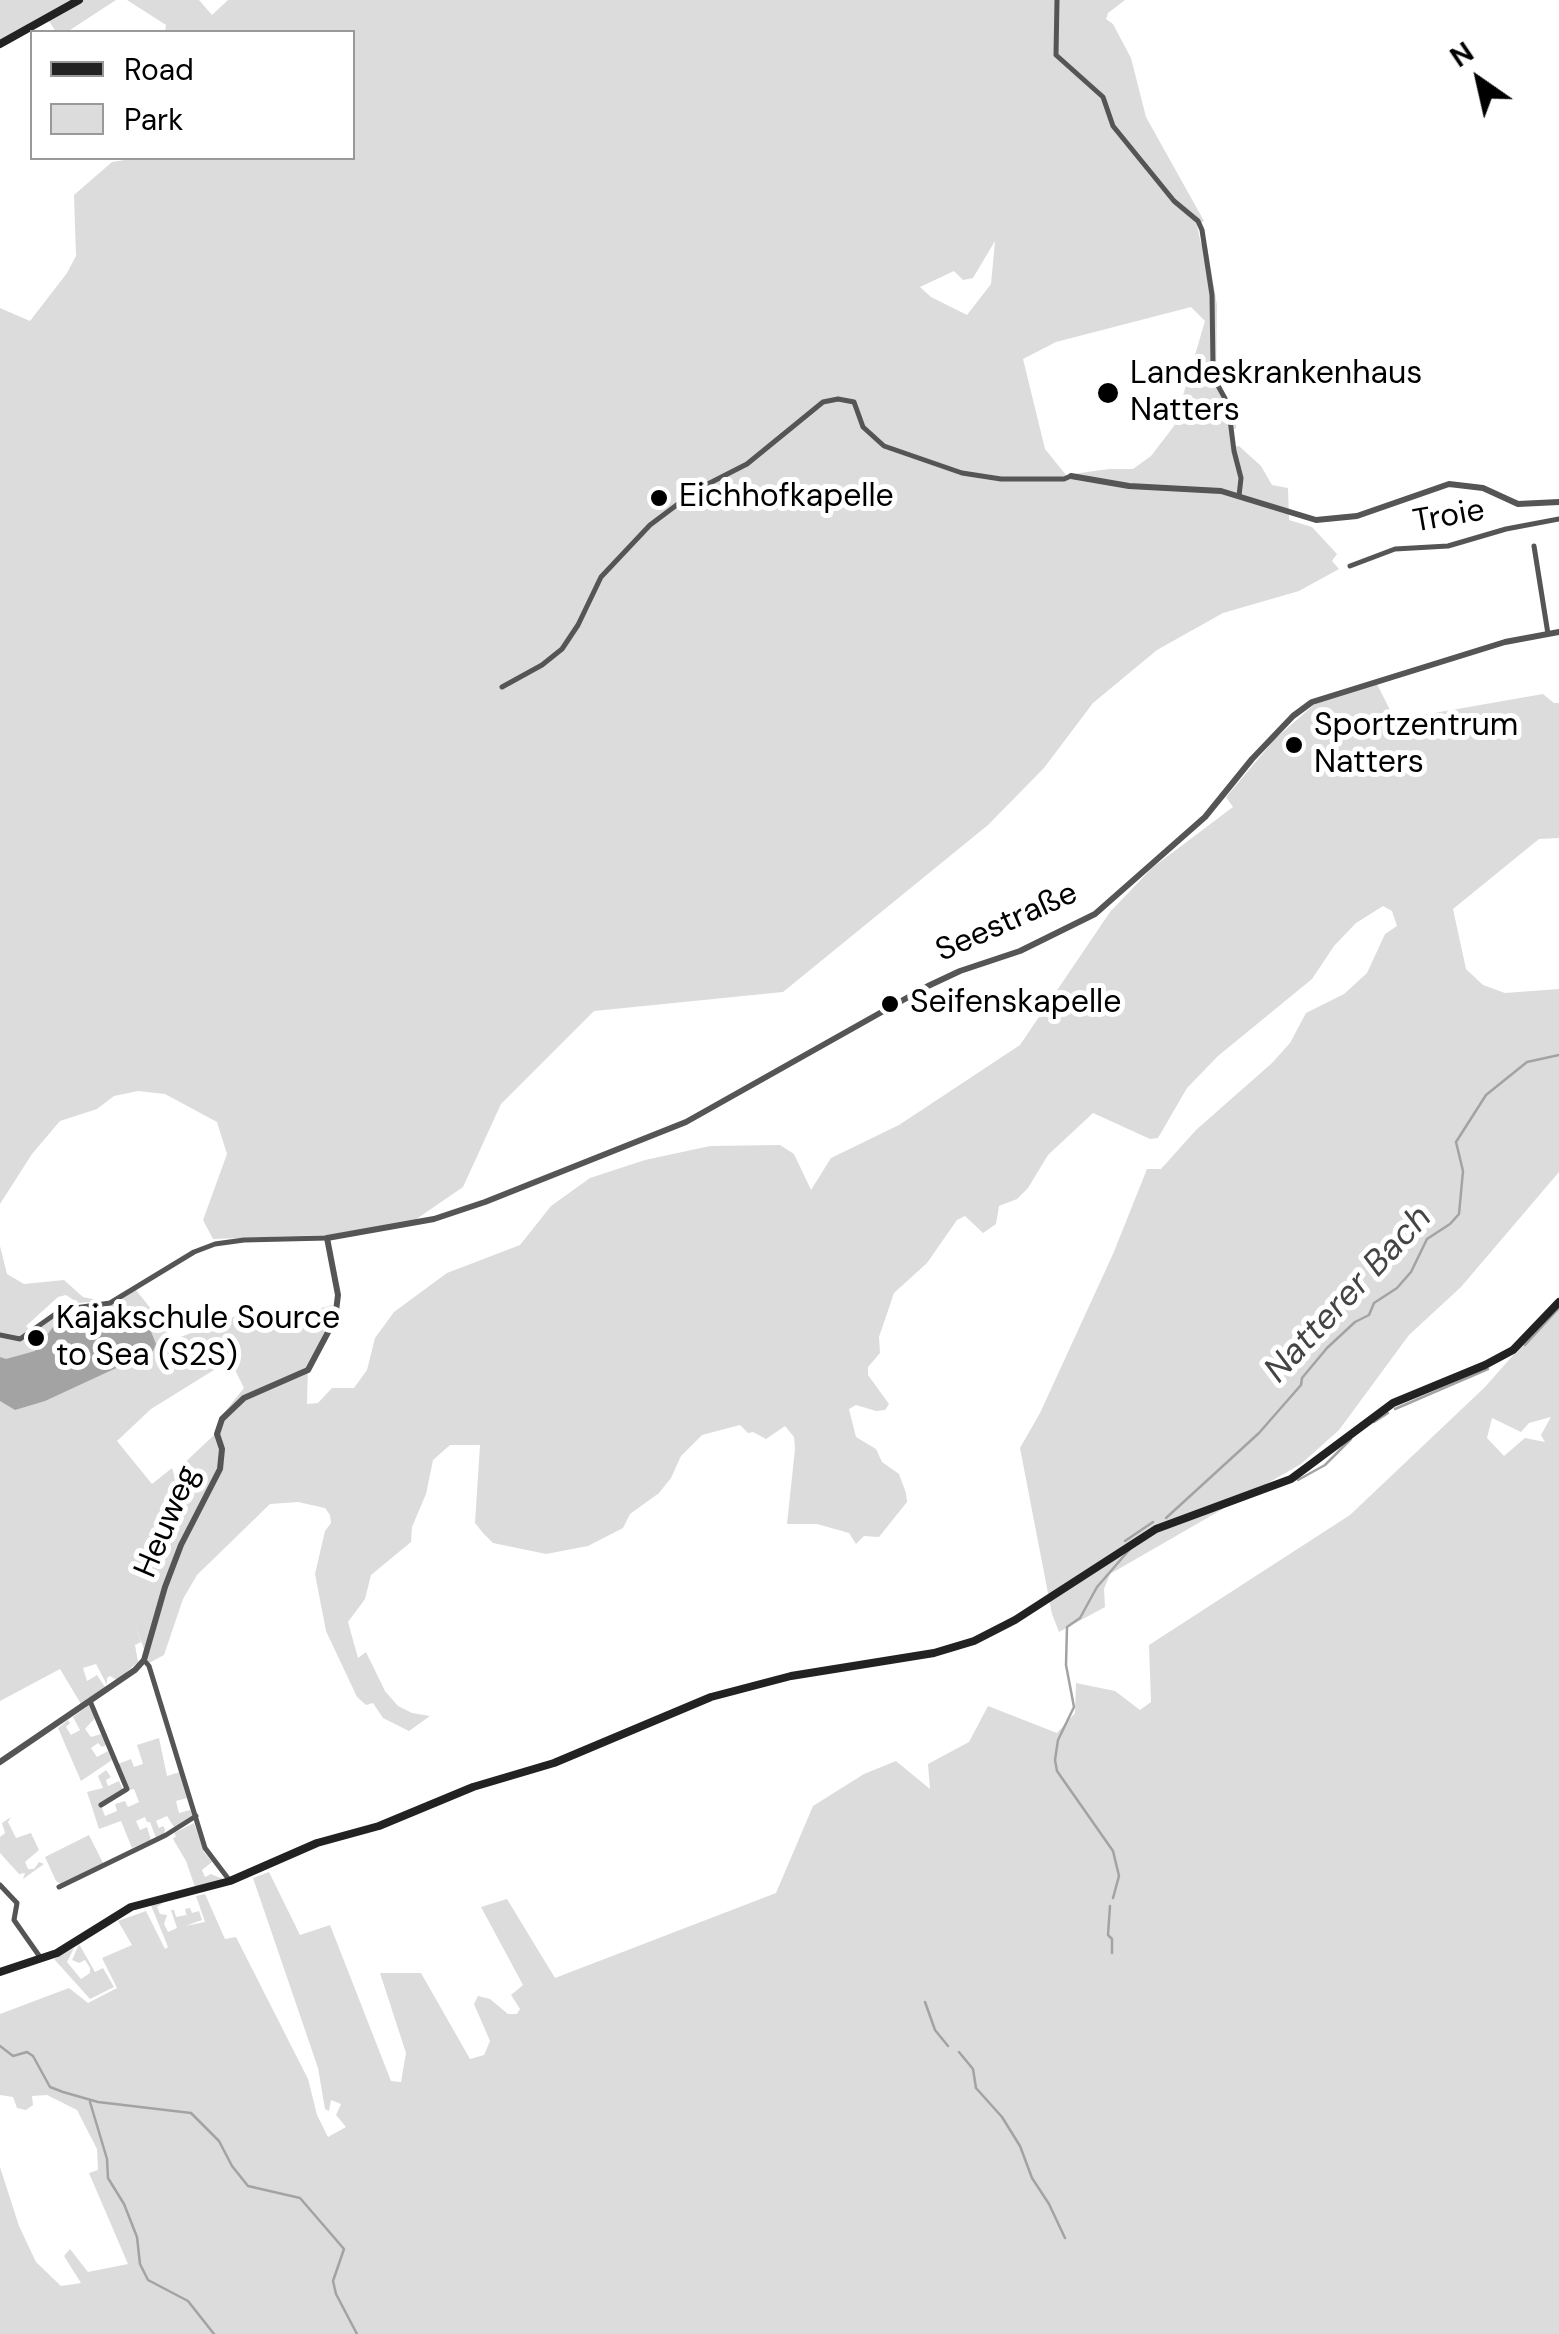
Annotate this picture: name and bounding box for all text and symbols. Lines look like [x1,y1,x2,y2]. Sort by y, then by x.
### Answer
legend [30,30,355,160]
north arrow [1429,30,1529,130]
text: N [1443,34,1481,76]
text: Road [124,50,194,89]
text: Park [124,100,183,139]
place label: Landeskrankenhaus Natters [1130,356,1422,431]
marker: Landeskrankenhaus Natters [1095,380,1121,406]
place label: Eichhofkapelle [679,479,894,517]
marker: Eichhofkapelle [648,487,670,509]
street label: Troie [1410,492,1488,542]
place label: Sportzentrum Natters [1314,708,1518,783]
marker: Sportzentrum Natters [1283,734,1305,756]
street label: Seestraße [930,875,1084,971]
place label: Seifenskapelle [910,985,1121,1023]
marker: Seifenskapelle [879,993,901,1015]
water label: Natterer Bach [1257,1198,1441,1392]
place label: Kajakschule Source to Sea (S2S) [56,1301,340,1376]
marker: Kajakschule Source to Sea (S2S) [25,1327,47,1349]
street label: Heuweg [127,1460,209,1584]

